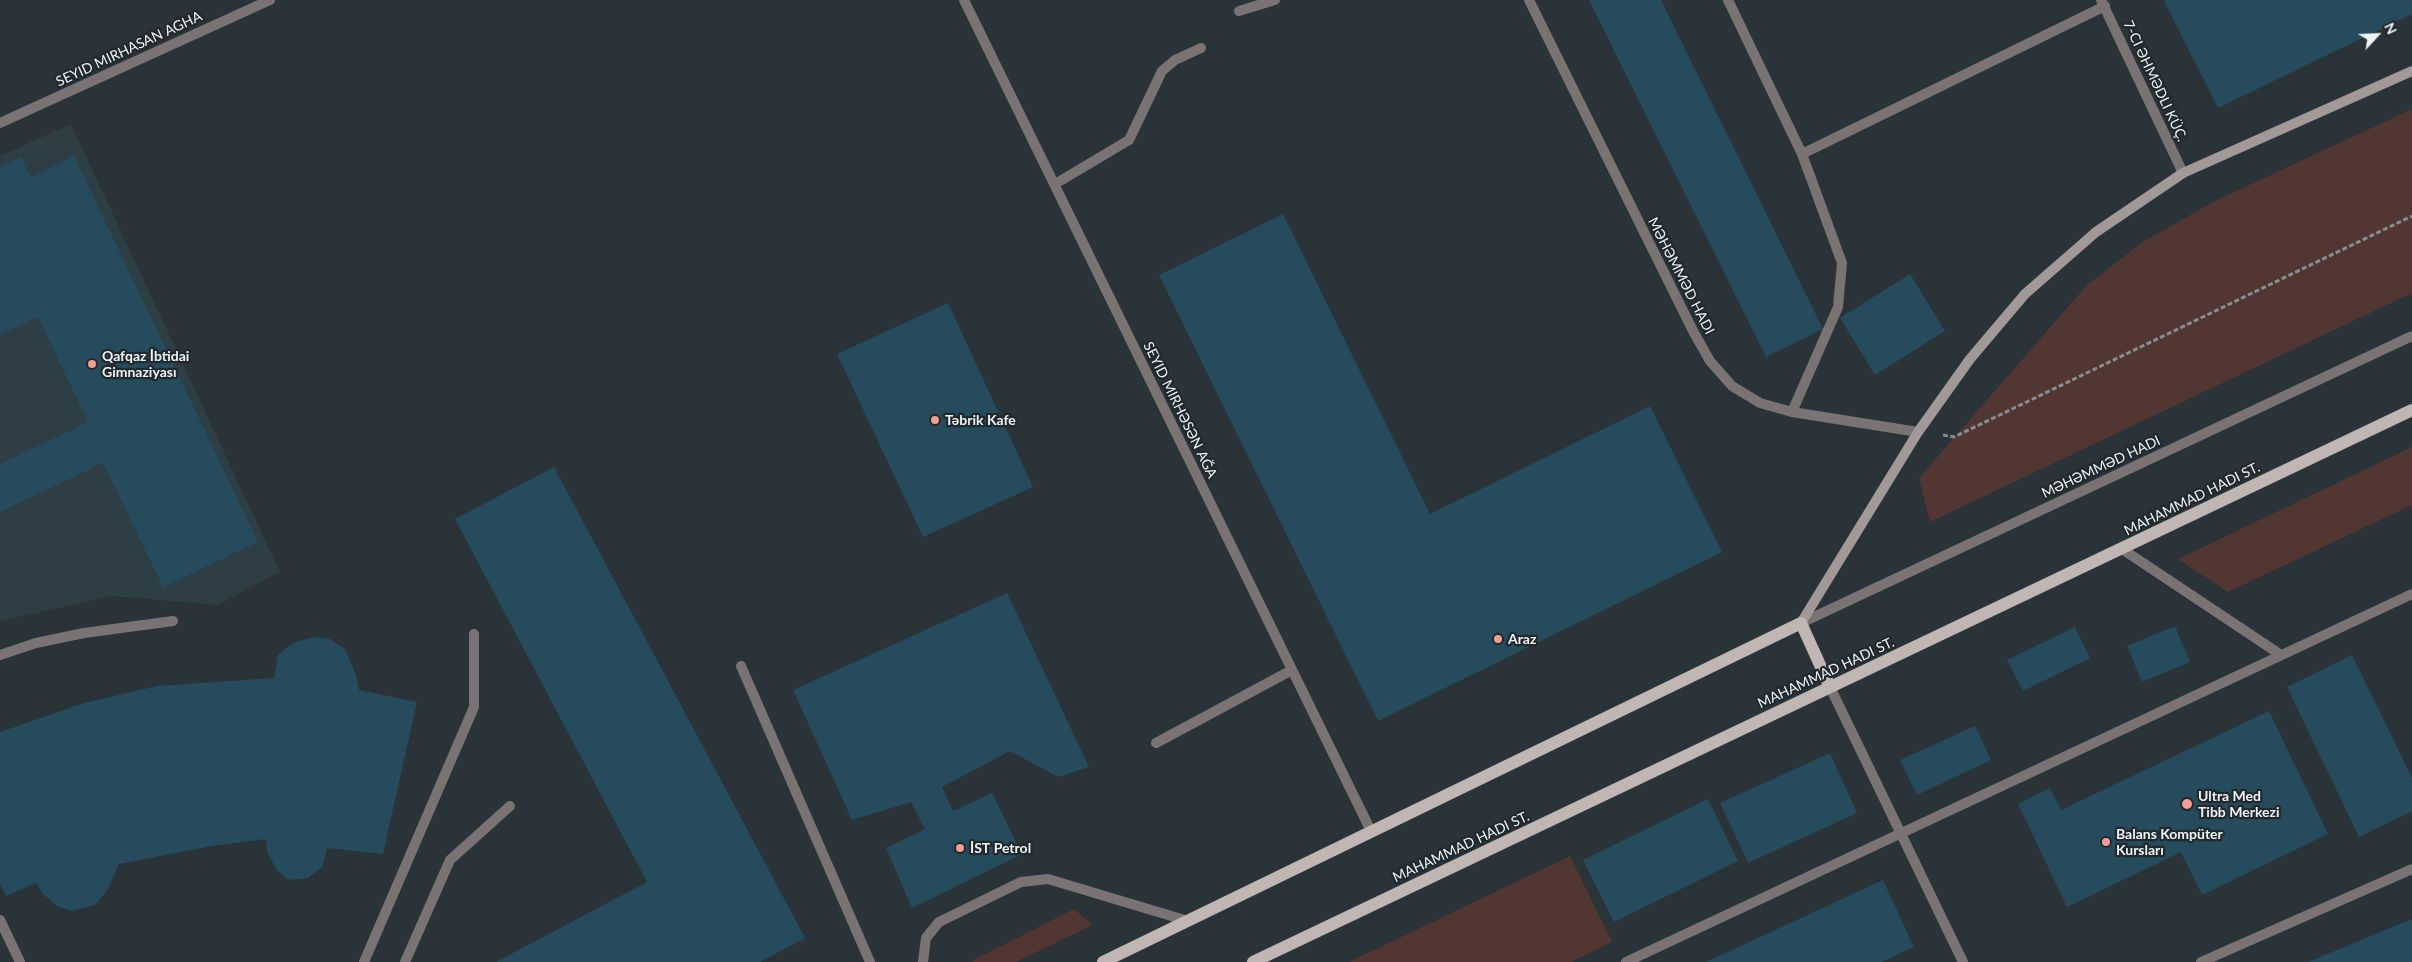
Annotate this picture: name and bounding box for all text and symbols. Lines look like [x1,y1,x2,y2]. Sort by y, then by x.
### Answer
street label: SEYID MIRHASAN AGHA [53,8,205,90]
north arrow [2352,10,2402,60]
street label: 7-CI ƏHMƏDLI KÜÇ. [2120,18,2190,144]
text: N [2381,20,2401,37]
street label: MƏHƏMMƏD HADI [1644,215,1718,337]
street label: SEYID MIRHƏSƏN AĞA [1140,339,1220,481]
place label: Qafqaz İbtidai Gimnaziyası [102,348,189,381]
marker: Qafqaz İbtidai Gimnaziyası [86,358,98,370]
place label: Təbrik Kafe [945,412,1016,428]
marker: Təbrik Kafe [929,414,941,426]
street label: MƏHƏMMƏD HADI [2039,432,2163,502]
street label: MAHAMMAD HADI ST. [2121,459,2263,539]
place label: Araz [1508,631,1536,647]
marker: Araz [1492,633,1504,645]
street label: MAHAMMAD HADI ST. [1755,634,1897,712]
place label: Ultra Med Tibb Merkezi [2198,788,2279,820]
marker: Ultra Med Tibb Merkezi [2180,797,2194,811]
street label: MAHAMMAD HADI ST. [1390,808,1532,886]
place label: Balans Kompüter Kursları [2116,826,2223,859]
marker: Balans Kompüter Kursları [2100,836,2112,848]
place label: İST Petrol [970,840,1031,856]
marker: İST Petrol [954,842,966,854]

